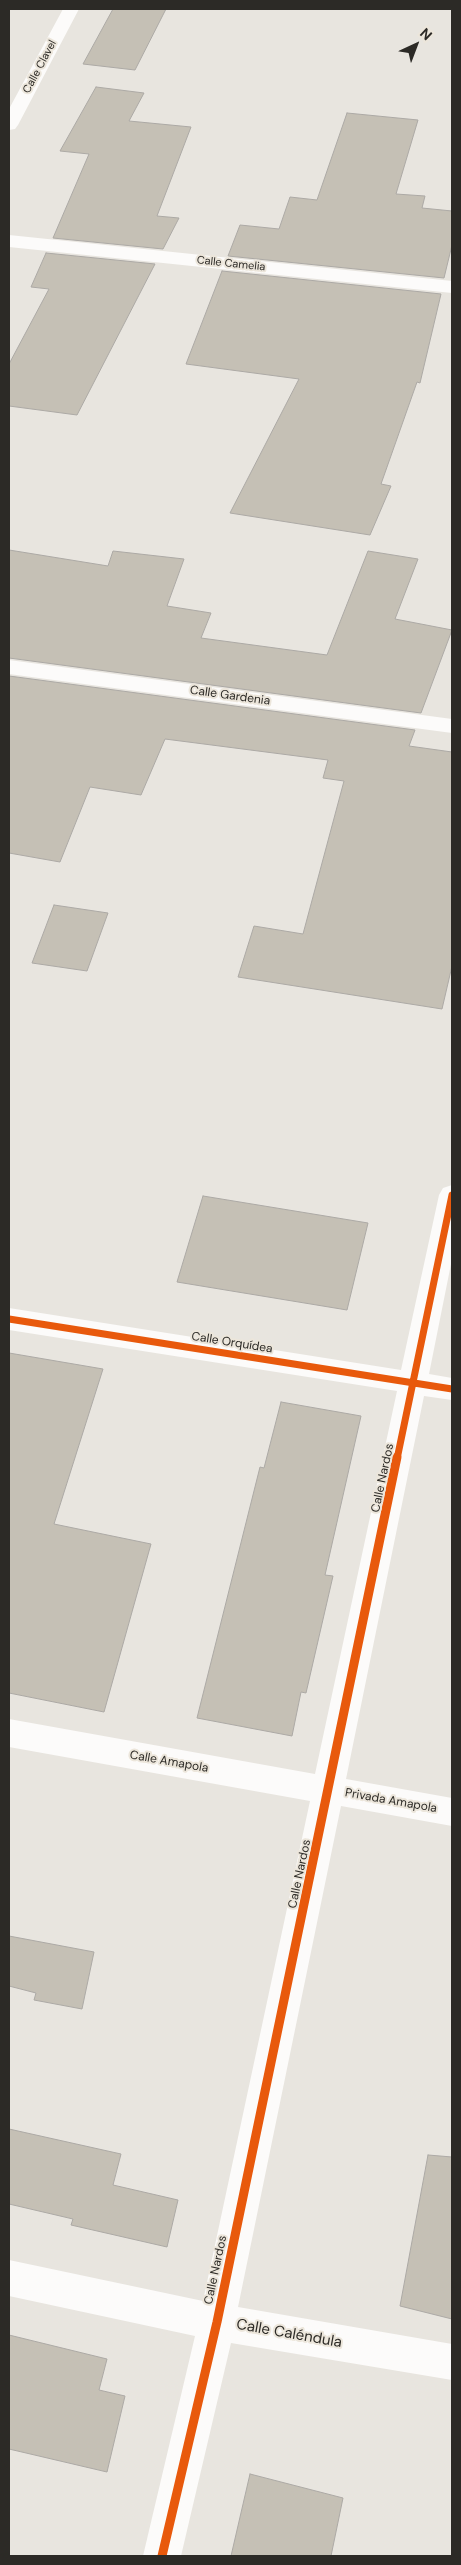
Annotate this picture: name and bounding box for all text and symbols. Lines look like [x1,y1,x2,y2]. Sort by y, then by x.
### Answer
north arrow [391,20,441,70]
text: N [416,24,436,44]
street label: Calle Clavel [20,38,60,96]
street label: Calle Camelia [196,254,266,274]
street label: Calle Gardenia [189,683,271,709]
street label: Calle Orquídea [190,1329,274,1357]
street label: Calle Nardos [369,1442,397,1514]
street label: Calle Amapola [129,1748,209,1776]
street label: Privada Amapola [344,1786,438,1816]
street label: Calle Nardos [286,1838,314,1910]
street label: Calle Nardos [202,2234,230,2306]
street label: Calle Caléndula [235,2316,343,2352]

